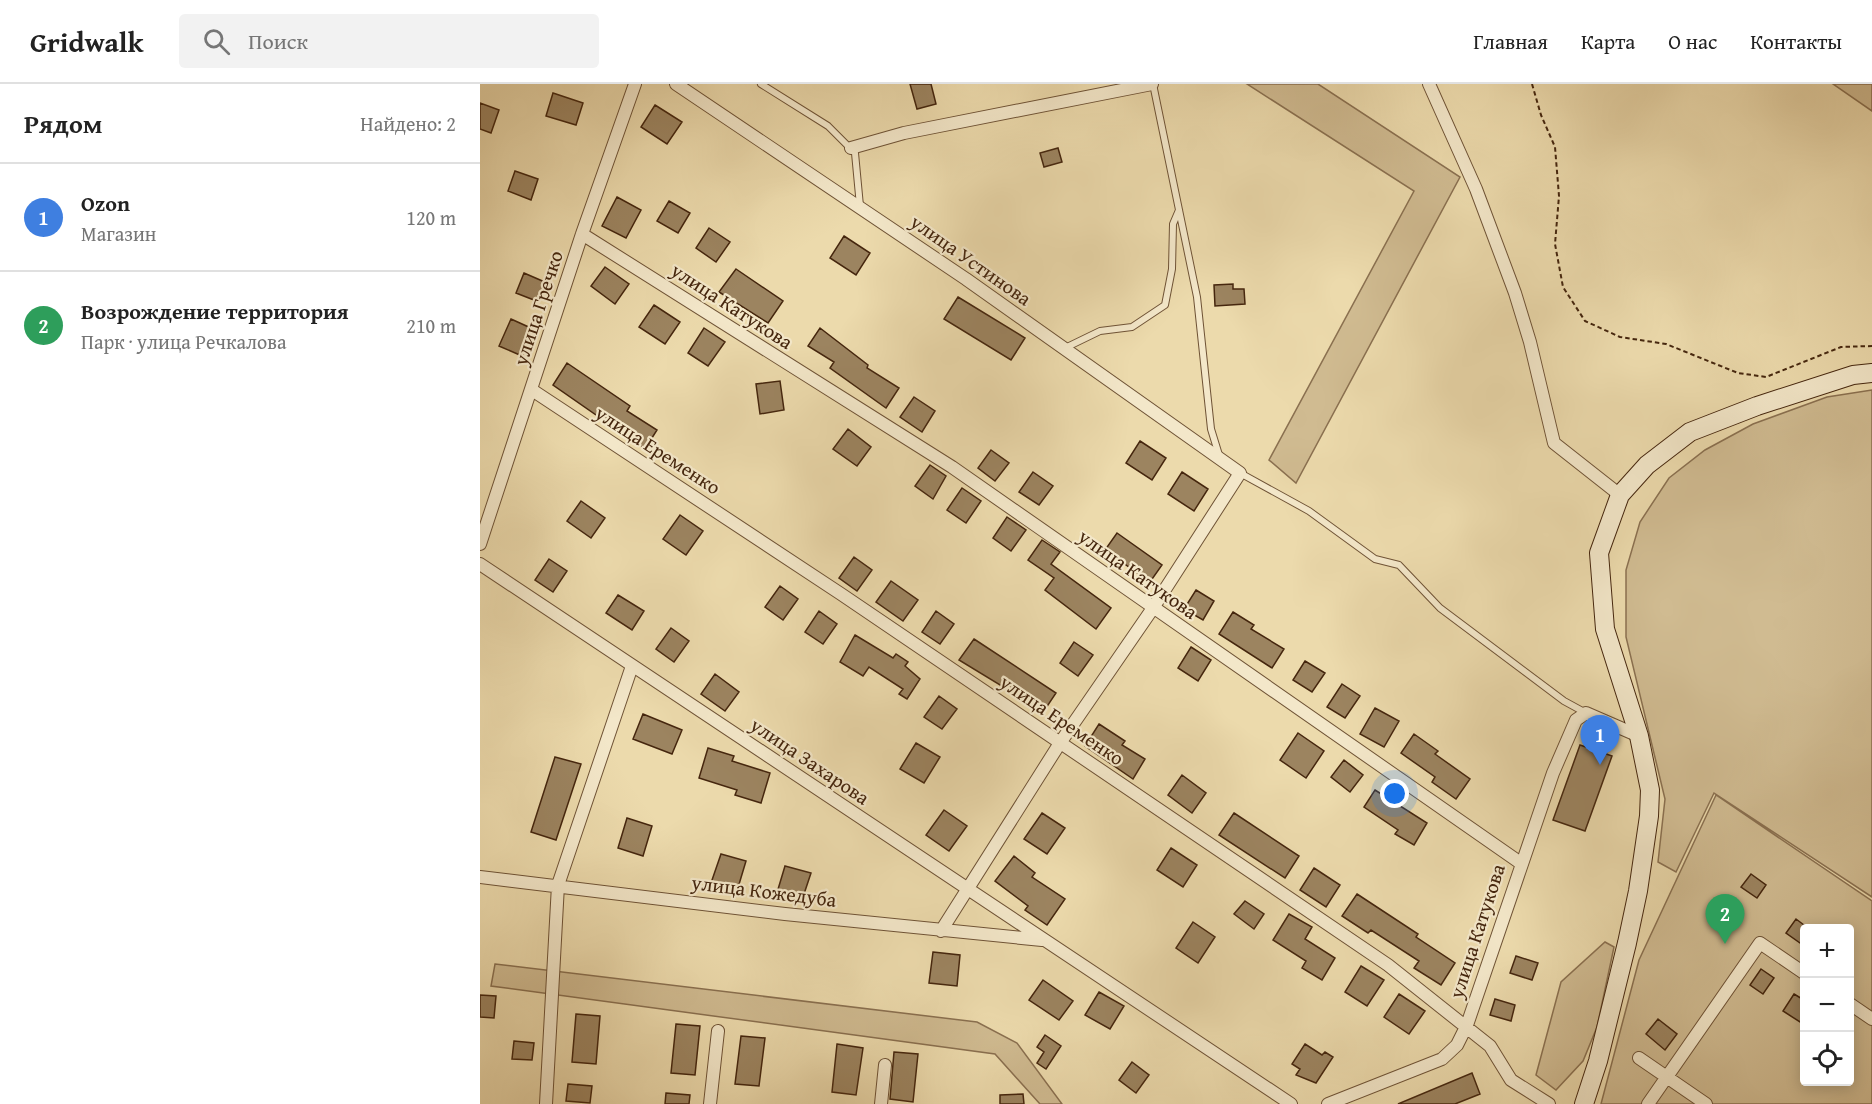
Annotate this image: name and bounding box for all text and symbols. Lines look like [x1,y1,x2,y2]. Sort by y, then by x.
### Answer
search box [179,14,599,68]
text: Gridwalk [30,21,143,62]
icon: search [200,25,233,58]
text: Поиск [248,25,308,57]
text: Главная [1473,26,1548,57]
text: Карта [1581,26,1635,57]
text: О нас [1668,26,1717,57]
text: Контакты [1750,26,1842,57]
text: Рядом [24,104,102,143]
text: Найдено: 2 [360,109,456,138]
text: Ozon [81,187,130,219]
text: 1 [38,203,49,232]
text: 120 m [406,203,456,232]
street label: улица Устинова [904,206,1038,312]
text: Магазин [81,219,156,248]
street label: улица Гречко [505,246,570,370]
street label: улица Катукова [665,255,799,356]
text: Возрождение территория [81,295,349,327]
text: 2 [38,311,49,340]
text: 210 m [406,311,456,340]
text: Парк · улица Речкалова [81,327,287,356]
street label: улица Еременко [589,397,727,501]
street label: улица Катукова [1072,521,1204,626]
street label: улица Еременко [993,667,1130,772]
street label: улица Захарова [744,709,876,812]
pin: 1 [1580,716,1620,765]
your location [1380,779,1409,808]
street label: улица Катукова [1441,859,1512,1003]
street label: улица Кожедуба [689,867,839,914]
pin: 2 [1706,894,1744,944]
map controls [1800,924,1854,1086]
button: + [1800,924,1854,978]
button: − [1800,978,1854,1032]
button: locate [1800,1032,1854,1086]

